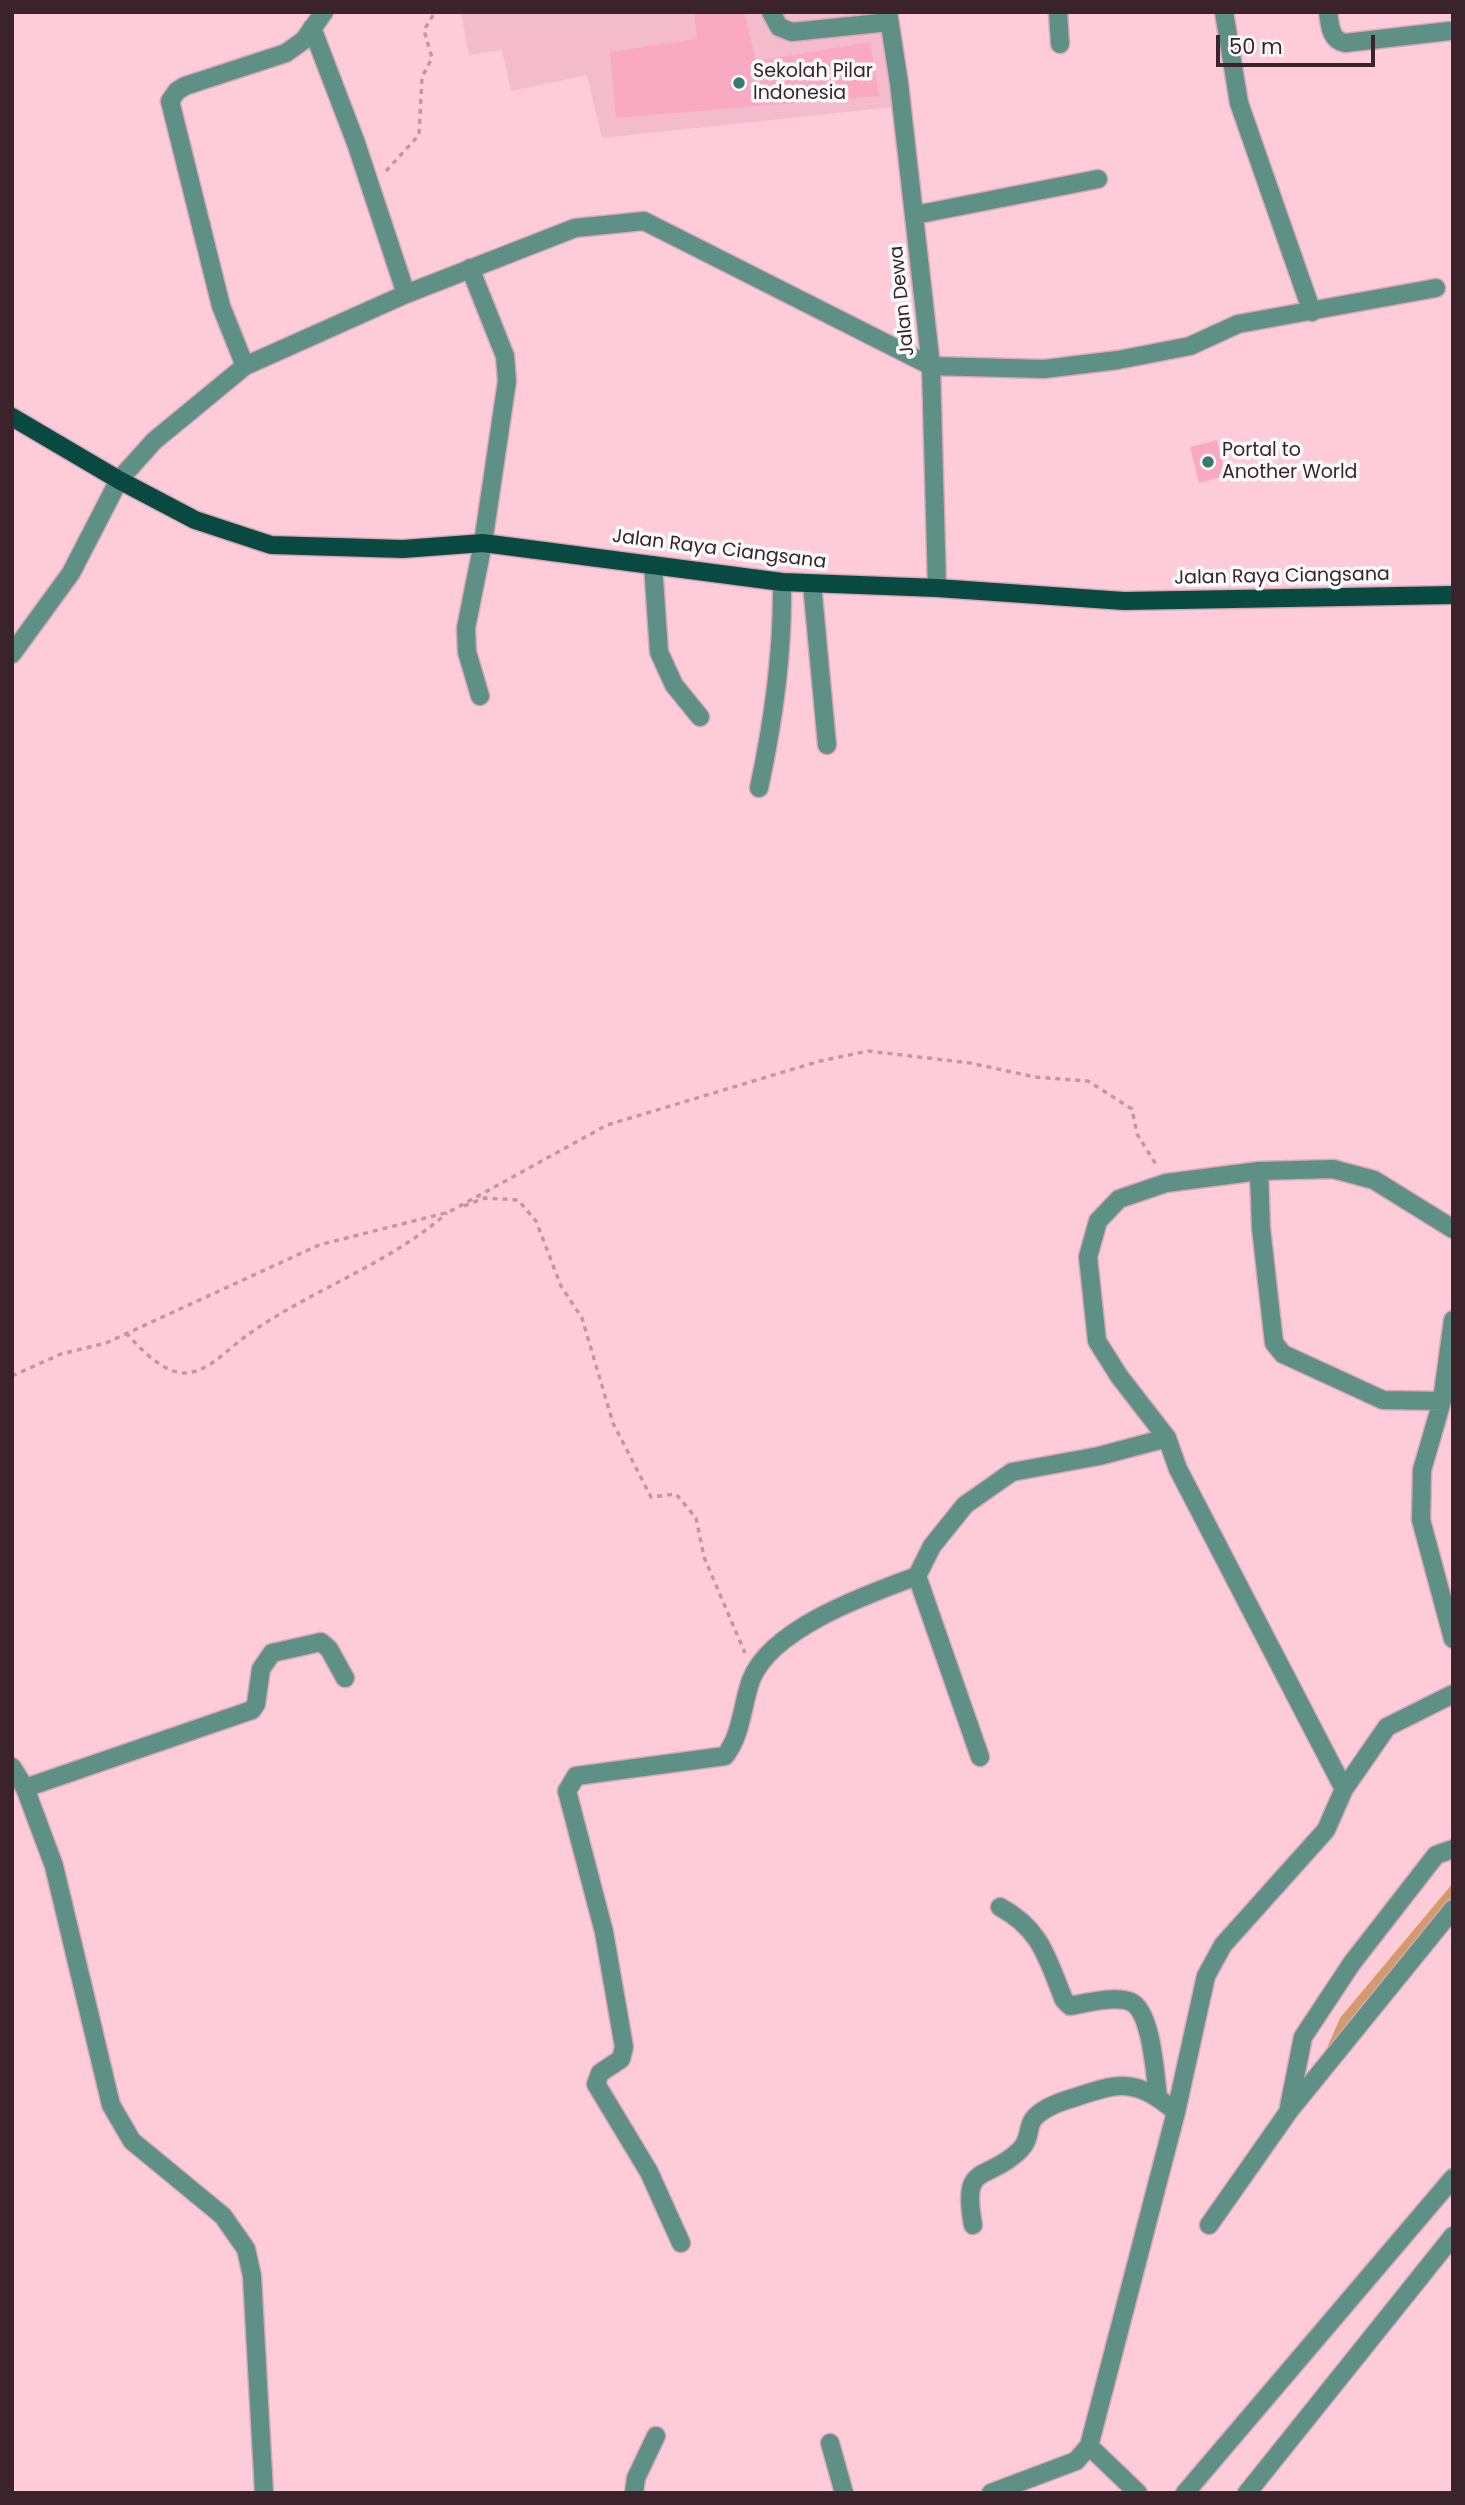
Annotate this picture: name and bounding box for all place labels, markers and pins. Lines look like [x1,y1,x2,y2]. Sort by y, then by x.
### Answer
place label: Sekolah Pilar Indonesia [753,61,873,105]
marker: Sekolah Pilar Indonesia [731,75,747,91]
place label: Portal to Another World [1222,440,1357,484]
marker: Portal to Another World [1200,454,1216,470]

